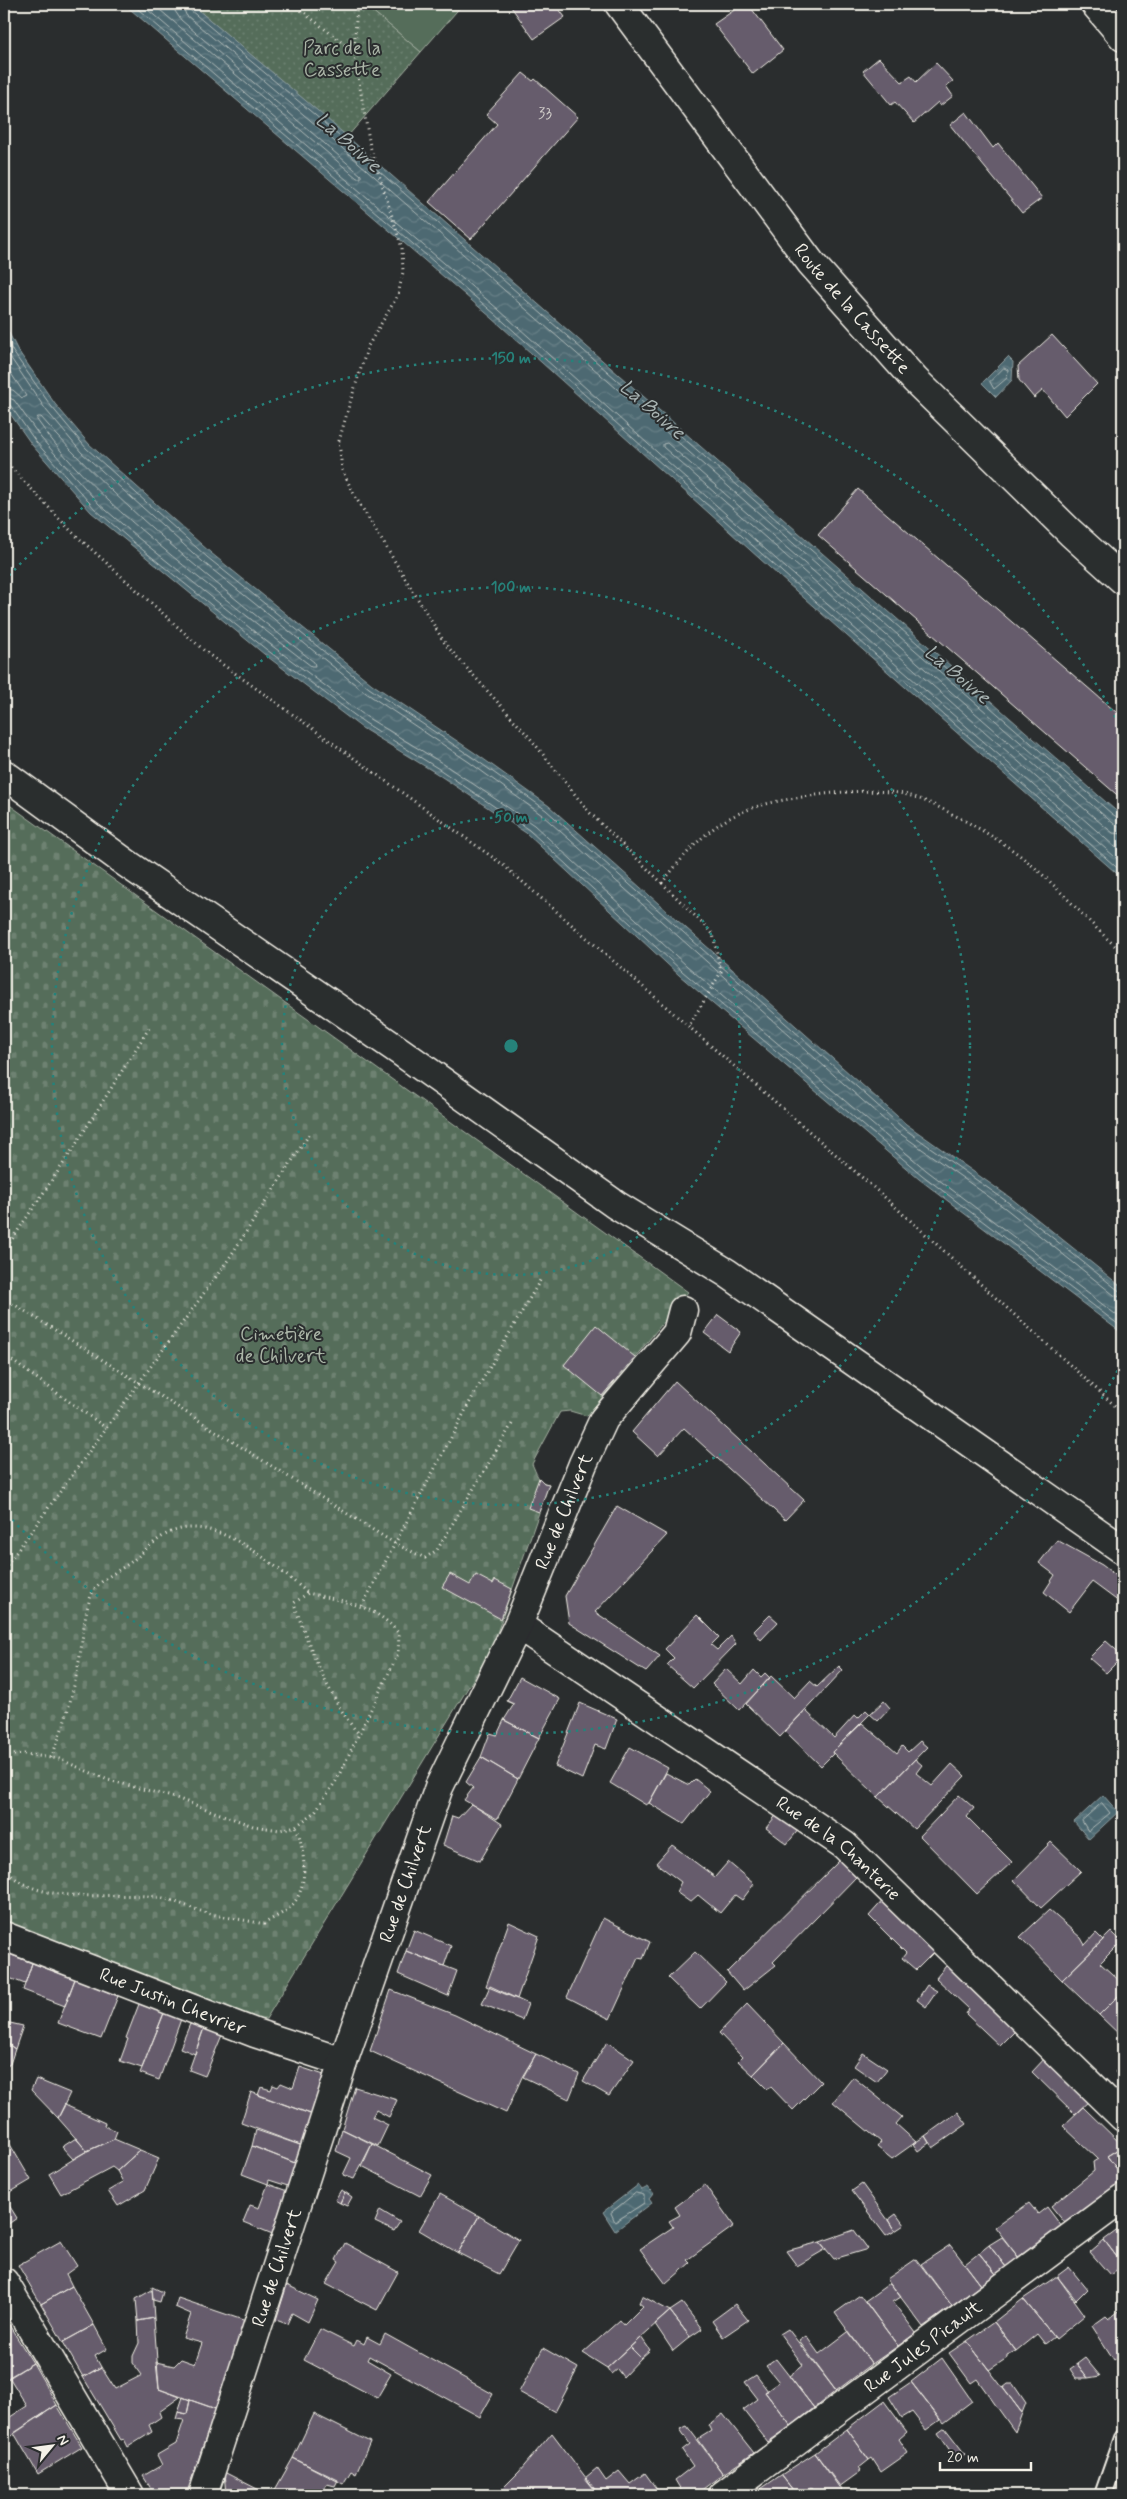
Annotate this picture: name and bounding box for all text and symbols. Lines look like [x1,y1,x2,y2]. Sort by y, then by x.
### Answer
park label: Parc de la Cassette [303,36,381,83]
house number: 33 [538,103,552,124]
water label: La Boivre [309,107,388,180]
street label: Route de la Cassette [788,238,916,379]
text: 150 m [491,349,531,369]
water label: La Boivre [613,374,692,447]
text: 100 m [491,578,531,598]
water label: La Boivre [918,639,997,711]
text: 50 m [494,808,528,828]
centre of rings [502,1037,520,1055]
park label: Cimetière de Chilvert [236,1322,326,1369]
street label: Rue de Chilvert [529,1449,599,1573]
street label: Rue de la Chanterie [771,1790,906,1906]
street label: Rue de Chilvert [373,1821,437,1946]
street label: Rue Justin Chevrier [96,1962,250,2041]
street label: Rue de Chilvert [246,2205,307,2330]
street label: Rue Jules Picault [859,2294,987,2399]
north arrow [28,2422,78,2472]
text: N [52,2432,73,2449]
scale bar [940,2439,1031,2471]
text: 20 m [947,2448,979,2468]

